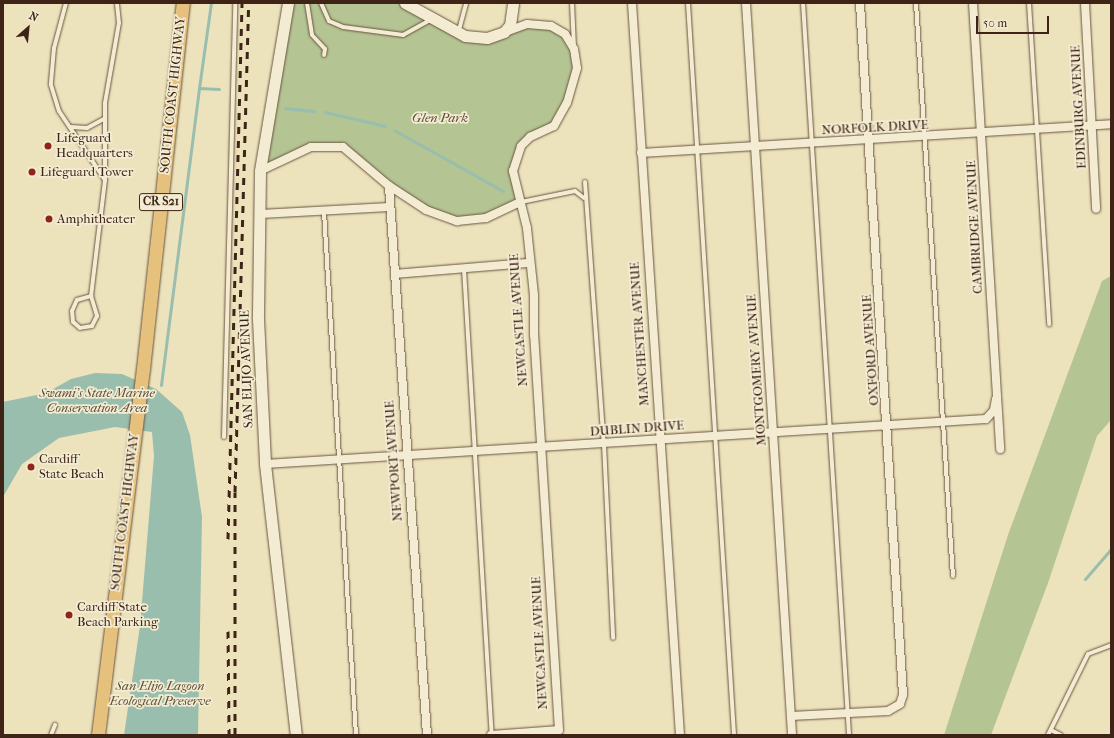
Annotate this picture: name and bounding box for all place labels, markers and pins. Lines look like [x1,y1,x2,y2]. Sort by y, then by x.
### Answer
place label: Lifeguard Headquarters [56,131,133,162]
marker: Lifeguard Headquarters [43,141,53,151]
place label: Lifeguard Tower [40,164,133,180]
marker: Lifeguard Tower [27,167,37,177]
place label: Amphitheater [57,211,135,227]
marker: Amphitheater [44,214,54,224]
place label: Cardiff State Beach [39,452,104,483]
marker: Cardiff State Beach [26,462,36,472]
place label: Cardiff State Beach Parking [77,600,158,631]
marker: Cardiff State Beach Parking [64,610,74,620]

